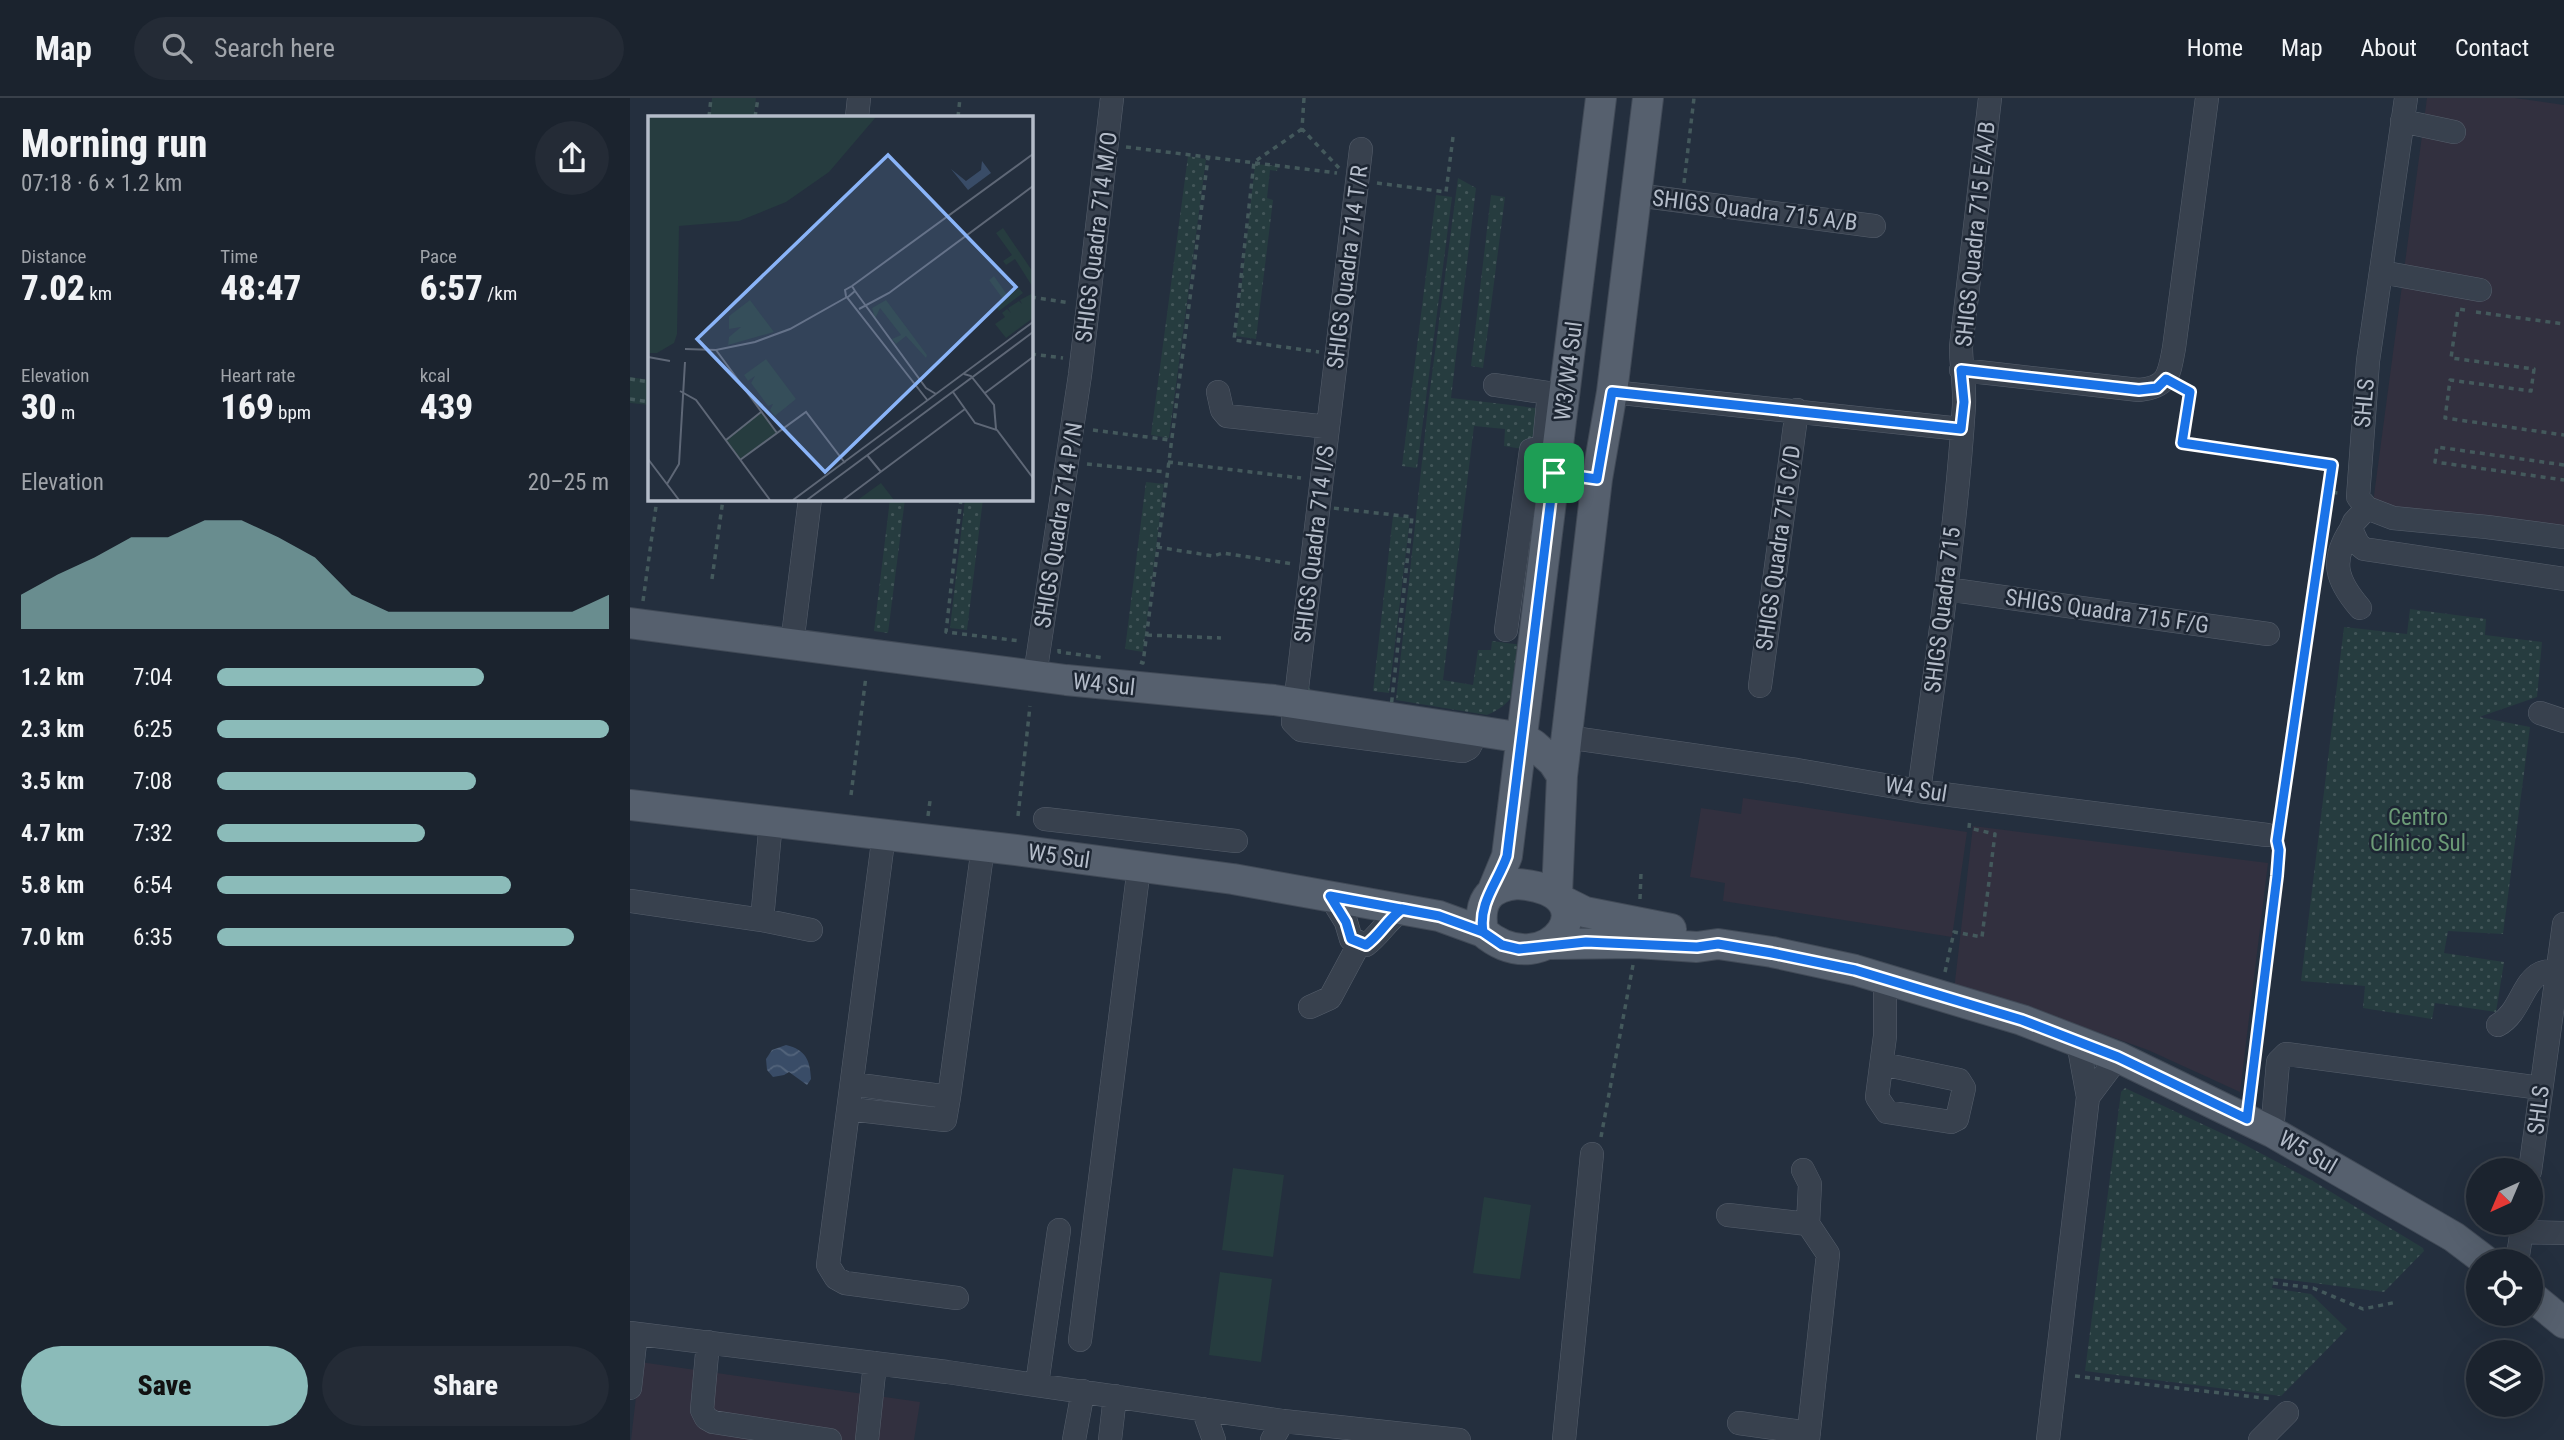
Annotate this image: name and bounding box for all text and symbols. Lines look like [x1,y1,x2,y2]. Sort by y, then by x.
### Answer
search box [134,17,624,80]
text: Map [35,29,92,68]
icon: search [158,29,196,67]
text: Search here [214,33,335,63]
text: Home [2187,34,2243,62]
text: Map [2281,34,2323,62]
text: About [2361,34,2417,62]
text: Contact [2455,34,2529,62]
inset map [648,116,1032,500]
street label: SHIGS Quadra 715 E/A/B [1950,120,2001,348]
button: share [535,121,609,195]
text: Morning run [21,122,207,166]
street label: SHIGS Quadra 714 M/O [1070,130,1123,344]
street label: SHIGS Quadra 714 T/R [1322,164,1373,370]
text: 07:18 · 6 × 1.2 km [21,170,182,197]
street label: SHIGS Quadra 715 A/B [1651,185,1859,236]
text: Distance [21,245,86,268]
text: Time [220,245,258,268]
text: Pace [420,245,457,268]
text: 7.02 [21,268,85,309]
text: 48:47 [220,268,301,309]
text: 6:57 [420,268,483,309]
text: km [85,282,112,305]
text: /km [483,282,517,305]
street label: W3/W4 Sul [1549,320,1588,422]
text: Elevation [21,364,89,387]
text: Heart rate [220,364,295,387]
text: kcal [420,364,450,387]
street label: SHLS [2349,377,2380,429]
text: 30 [21,387,57,428]
text: 169 [220,387,274,428]
text: 439 [420,387,473,428]
text: m [57,401,75,424]
text: bpm [274,401,311,424]
street label: SHIGS Quadra 714 P/N [1029,420,1088,630]
pin [1524,443,1584,503]
street label: SHIGS Quadra 714 I/S [1289,444,1340,644]
street label: SHIGS Quadra 715 C/D [1751,444,1806,652]
icon: arrive [1535,454,1573,492]
text: Elevation [21,469,104,496]
text: 20–25 m [528,469,609,496]
street label: SHIGS Quadra 715 [1919,526,1966,695]
street label: SHIGS Quadra 715 F/G [2003,584,2211,639]
text: 1.2 km [21,664,84,691]
text: 7:04 [133,664,172,691]
street label: W4 Sul [1071,668,1136,701]
text: 2.3 km [21,716,84,743]
text: 6:25 [133,716,172,743]
text: 3.5 km [21,768,84,795]
text: 7:08 [133,768,172,795]
street label: W4 Sul [1883,771,1949,808]
park label: Centro Clínico Sul [2370,804,2466,857]
text: 4.7 km [21,820,84,847]
text: 7:32 [133,820,172,847]
street label: W5 Sul [1026,839,1092,874]
text: 5.8 km [21,872,84,899]
text: 6:54 [133,872,172,899]
text: 7.0 km [21,924,84,951]
text: 6:35 [133,924,172,951]
street label: SHLS [2522,1084,2555,1136]
street label: W5 Sul [2274,1125,2342,1180]
north arrow [2466,1158,2543,1236]
map controls [2466,1158,2543,1417]
button: locate [2466,1249,2543,1326]
button: layers [2466,1340,2543,1417]
button: Save [21,1346,308,1426]
button: Share [322,1346,609,1426]

